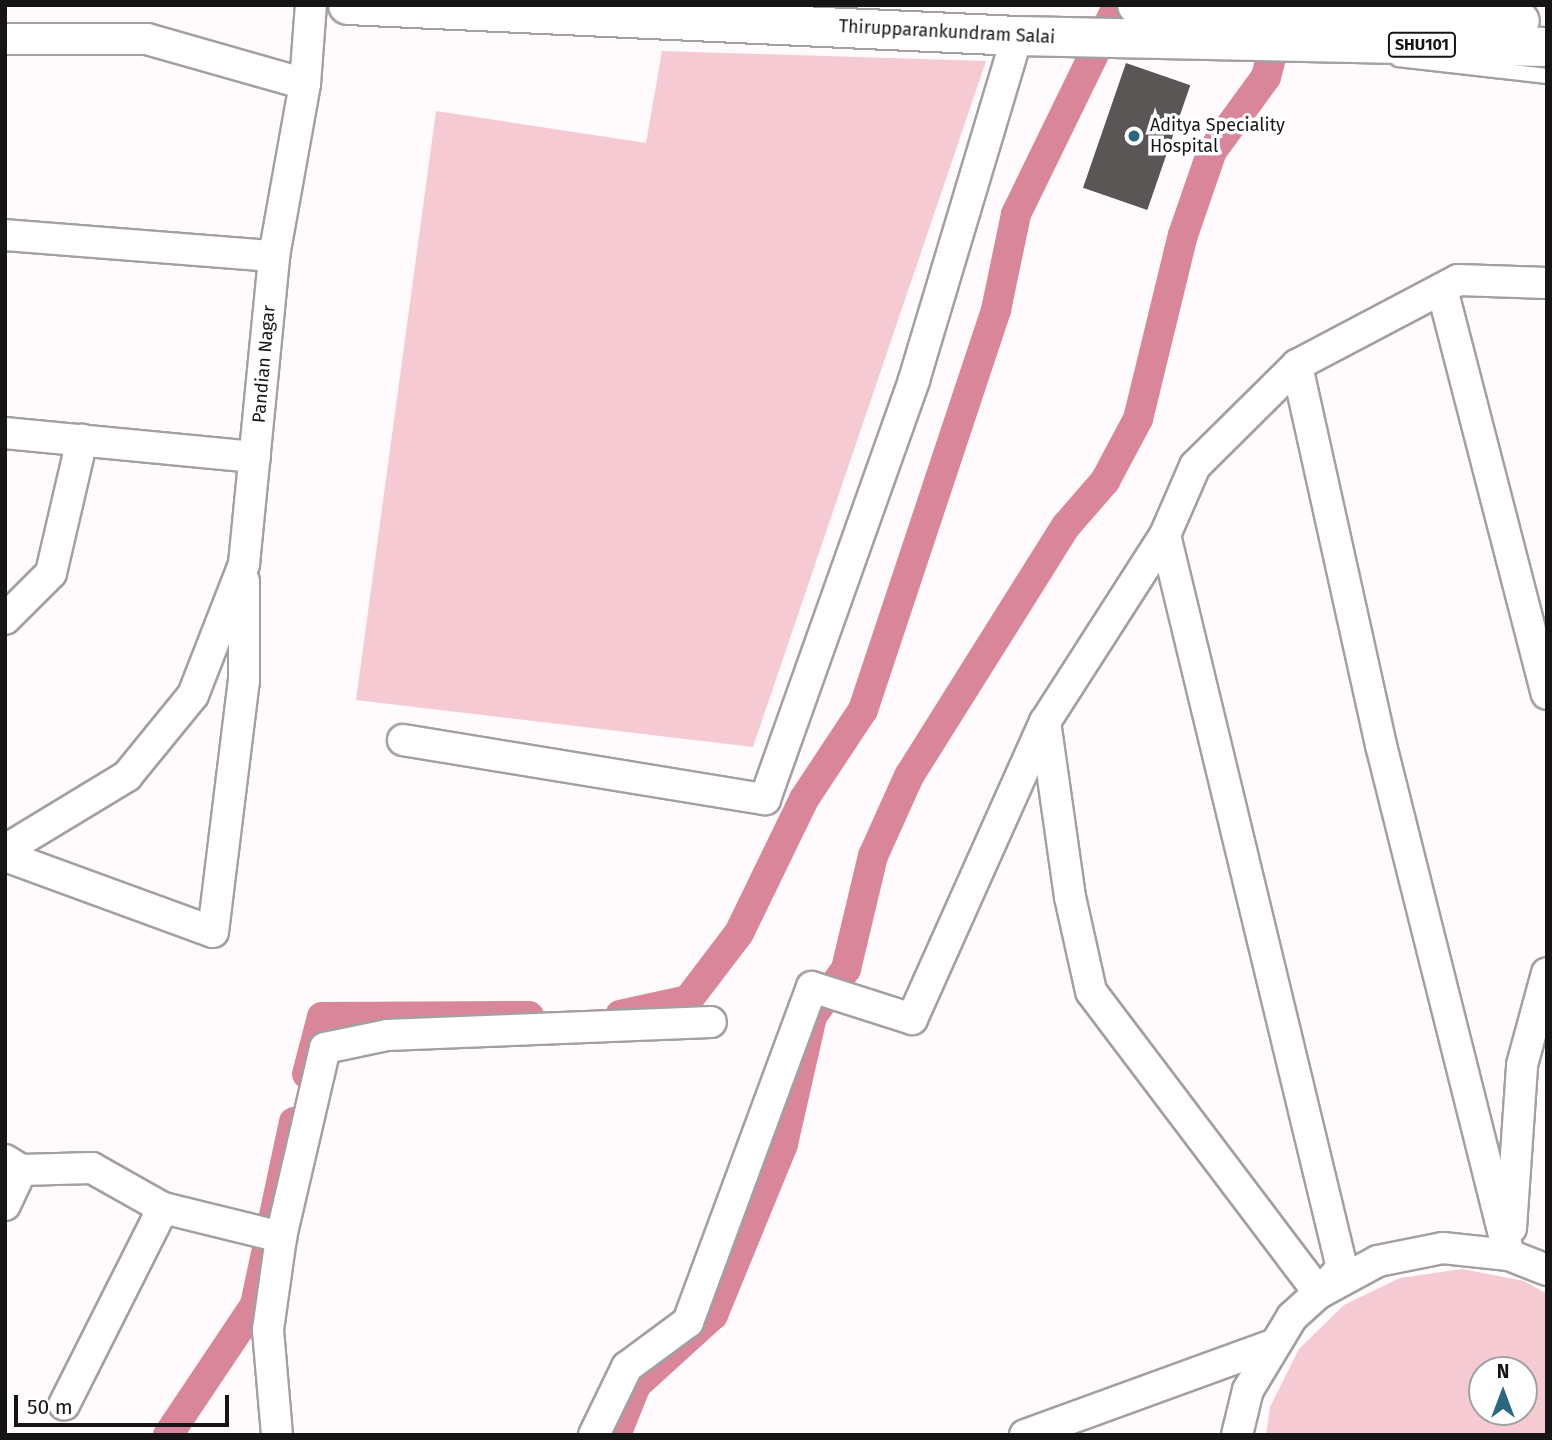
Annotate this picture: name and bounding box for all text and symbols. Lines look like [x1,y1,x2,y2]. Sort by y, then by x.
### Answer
street label: Thirupparankundram Salai [838,16,1056,48]
road number: SHU101 [1387,32,1457,58]
place label: Aditya Speciality Hospital [1150,115,1285,158]
marker: Aditya Speciality Hospital [1124,126,1144,146]
street label: Pandian Nagar [248,304,280,424]
north arrow [1468,1356,1538,1426]
text: N [1497,1360,1509,1383]
scale bar [18,1380,233,1424]
text: 50 m [27,1394,73,1420]

